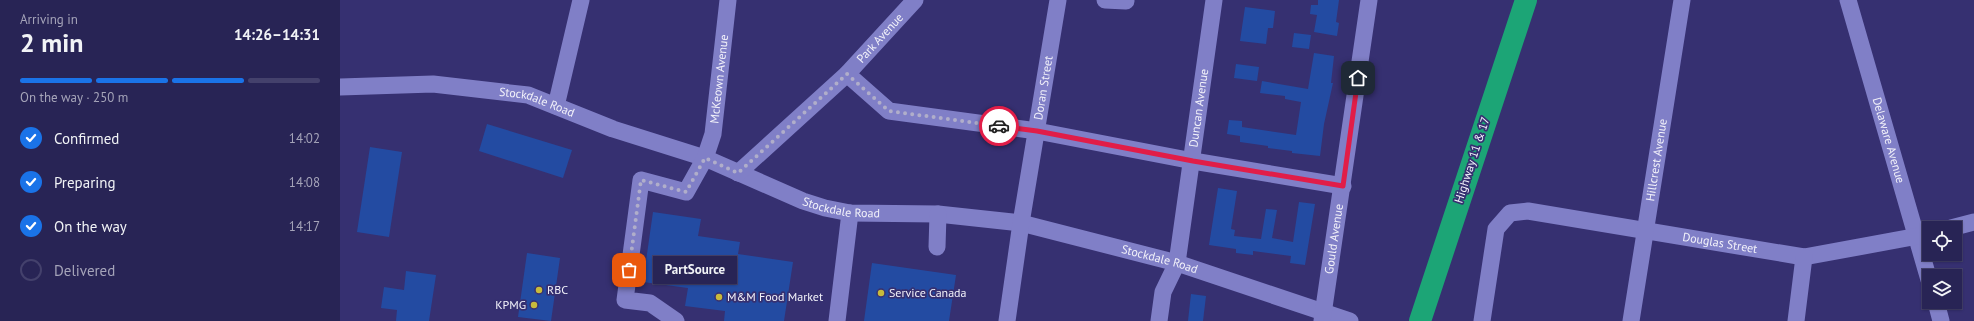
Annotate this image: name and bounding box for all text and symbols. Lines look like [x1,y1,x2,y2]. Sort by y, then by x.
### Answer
street label: Park Avenue [853,10,906,66]
text: Arriving in [20,11,78,28]
text: 14:26–14:31 [234,25,320,44]
text: 2 min [20,26,83,59]
street label: McKeown Avenue [706,34,731,124]
street label: Doran Street [1030,55,1056,121]
pin [1341,61,1375,95]
icon: home [1347,67,1369,89]
street label: Duncan Avenue [1185,68,1211,148]
street label: Stockdale Road [498,84,577,120]
text: On the way · 250 m [20,89,128,106]
street label: Delaware Avenue [1870,95,1909,185]
courier [979,106,1019,146]
icon: car [988,115,1010,137]
street label: Highway 11 & 17 [1451,115,1493,205]
street label: Hillcrest Avenue [1642,118,1670,202]
icon: check [20,127,42,149]
text: Confirmed [54,129,119,148]
text: 14:02 [289,130,320,147]
icon: check [20,171,42,193]
text: Preparing [54,173,116,192]
text: 14:08 [289,174,320,191]
street label: Stockdale Road [801,193,880,220]
street label: Gould Avenue [1321,203,1346,275]
icon: check [20,215,42,237]
text: On the way [54,217,127,236]
text: 14:17 [289,218,320,235]
map controls [1922,221,1962,309]
button: locate [1922,221,1962,261]
street label: Douglas Street [1681,229,1759,256]
street label: Stockdale Road [1120,241,1200,276]
pin [612,253,646,287]
callout: PartSource [653,256,737,284]
icon: bag [618,259,640,281]
text: Delivered [54,261,115,280]
text: PartSource [665,261,725,278]
button: layers [1922,269,1962,309]
place label: RBC [547,282,568,297]
marker: RBC [534,285,544,295]
place label: Service Canada [889,285,967,300]
marker: Service Canada [876,288,886,298]
place label: M&M Food Market [727,289,823,304]
marker: M&M Food Market [714,292,724,302]
place label: KPMG [495,297,526,312]
marker: KPMG [529,300,539,310]

